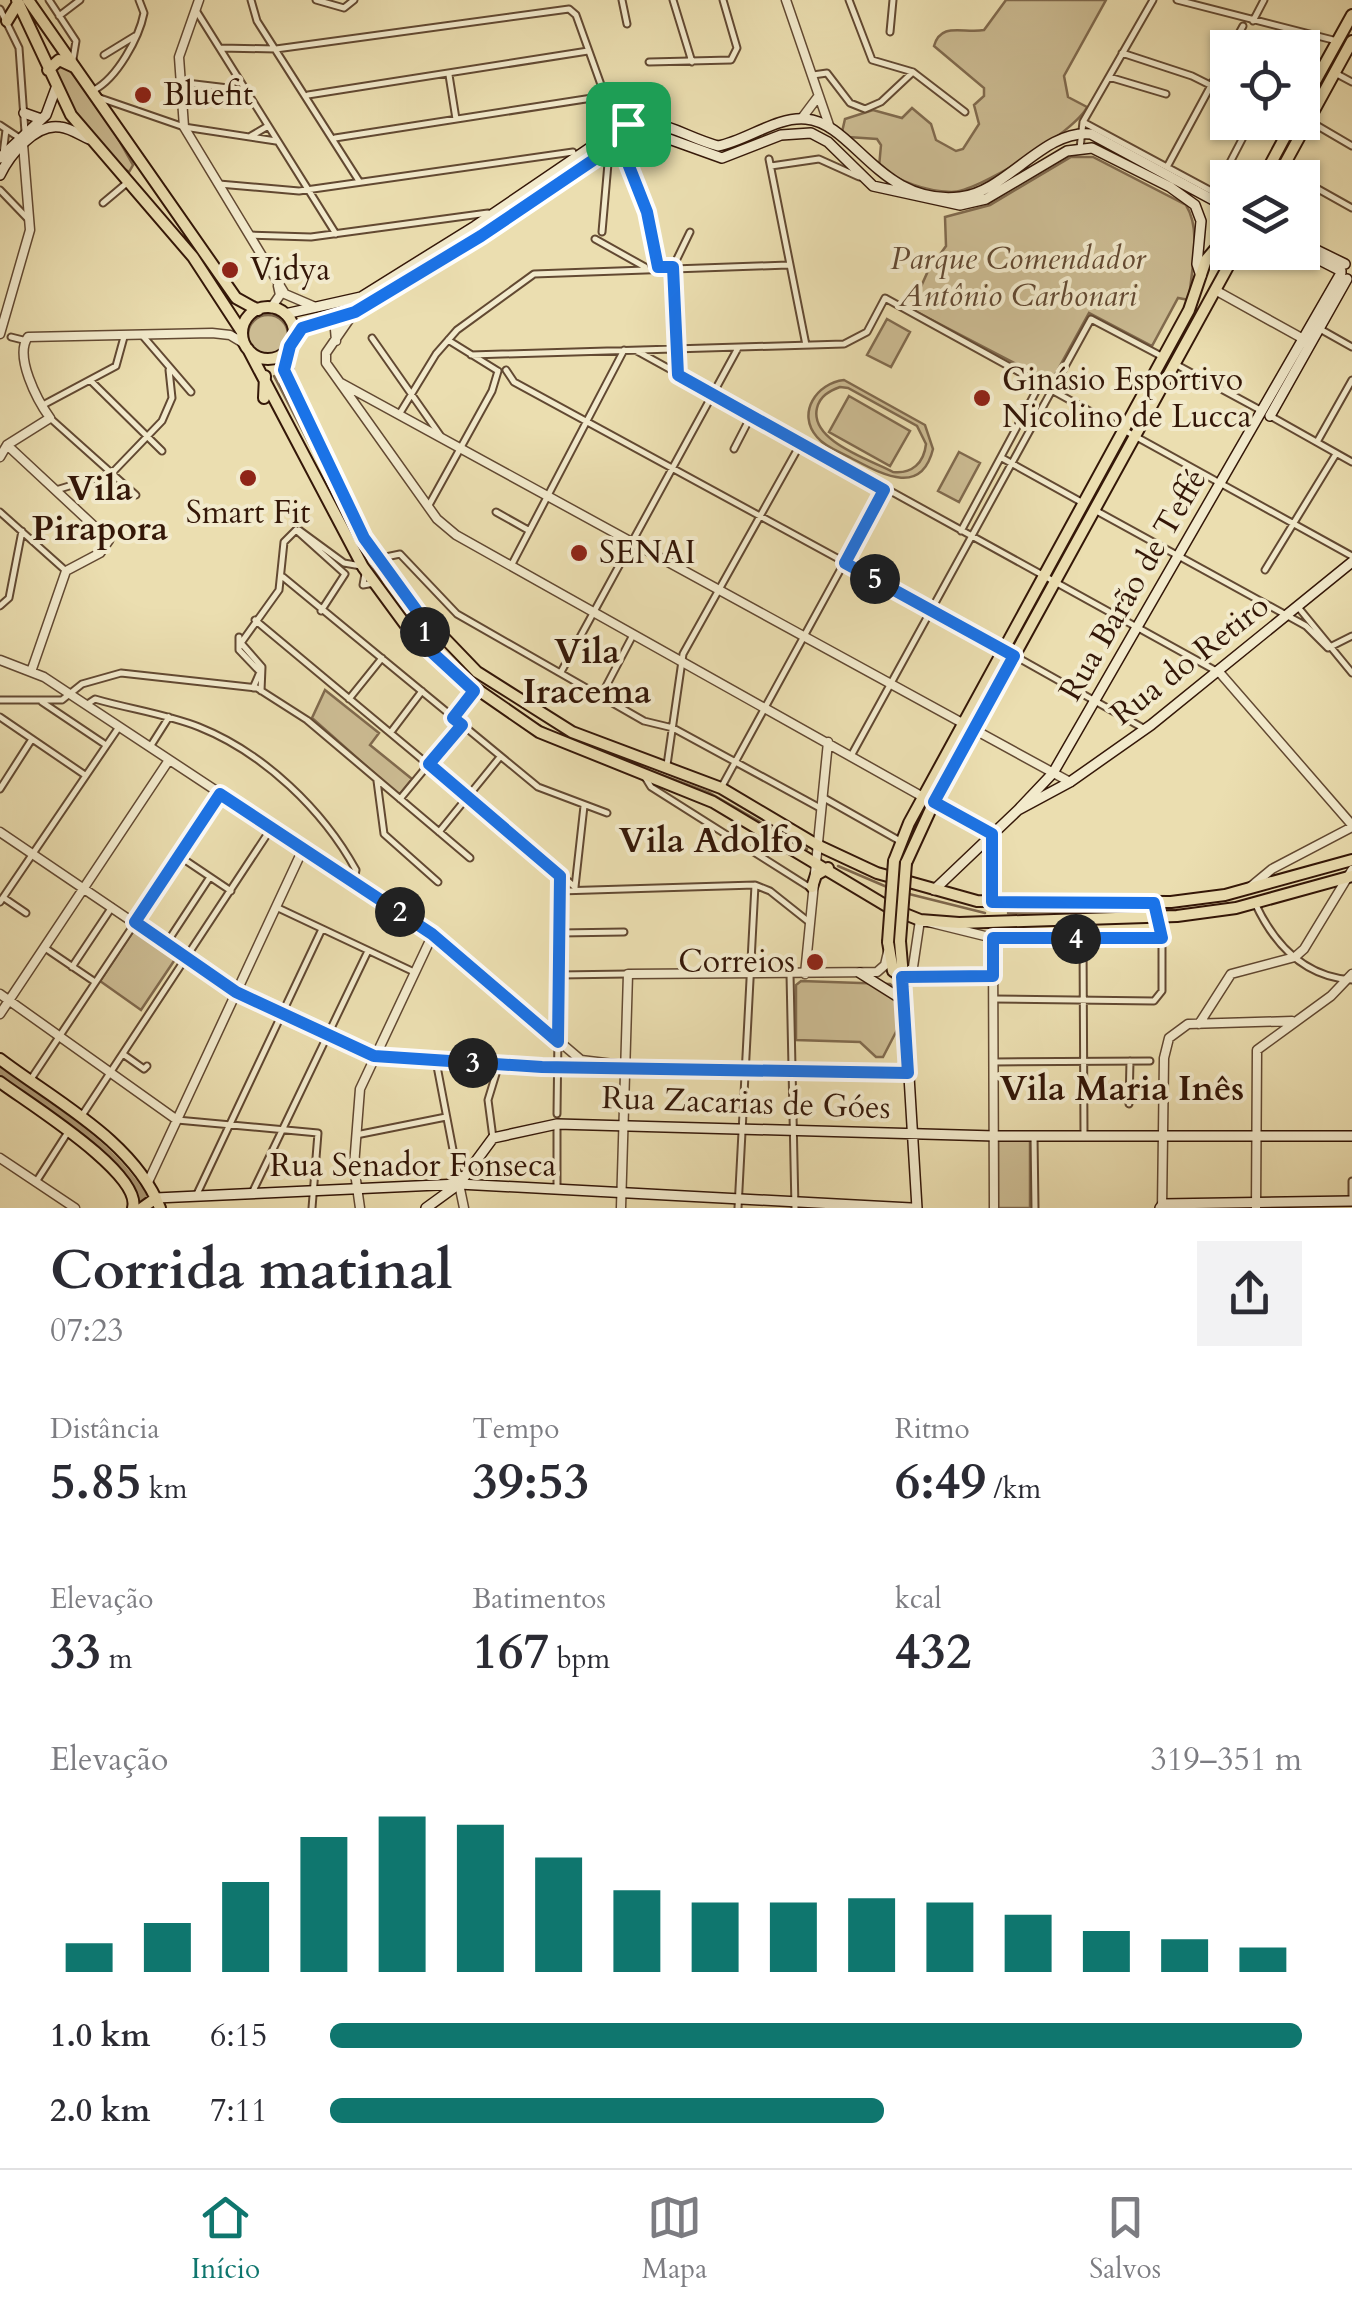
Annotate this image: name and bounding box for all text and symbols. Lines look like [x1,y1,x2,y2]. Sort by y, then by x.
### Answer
map controls [1210,30,1320,270]
button: locate [1210,30,1320,140]
place label: Bluefit [163,73,253,117]
pin [586,82,671,167]
marker: Bluefit [132,84,154,106]
icon: arrive [601,97,656,152]
button: layers [1210,160,1320,270]
park label: Parque Comendador Antônio Carbonari [890,237,1147,318]
place label: Vidya [250,248,330,292]
marker: Vidya [219,259,241,281]
place label: Ginásio Esportivo Nicolino de Lucca [1002,358,1252,439]
marker: Ginásio Esportivo Nicolino de Lucca [971,387,993,409]
street label: Rua Barão de Teffé [1049,461,1217,709]
district label: Vila Pirapora [32,465,168,553]
marker: Smart Fit [237,467,259,489]
place label: Smart Fit [186,491,310,535]
place label: SENAI [599,531,696,575]
marker: SENAI [568,542,590,564]
pin: 5 [850,554,900,604]
text: 5 [868,560,882,598]
street label: Rua do Retiro [1102,584,1278,736]
pin: 1 [400,607,450,657]
text: 1 [418,613,432,651]
district label: Vila Iracema [523,628,651,716]
district label: Vila Adolfo [619,817,803,865]
pin: 2 [375,887,425,937]
text: 2 [393,893,407,931]
pin: 4 [1051,914,1101,964]
text: 4 [1069,920,1083,958]
place label: Correios [678,940,795,984]
marker: Correios [804,951,826,973]
pin: 3 [448,1038,498,1088]
text: 3 [466,1044,480,1082]
district label: Vila Maria Inês [1000,1065,1244,1113]
street label: Rua Zacarias de Góes [601,1076,891,1130]
street label: Rua Senador Fonseca [270,1144,557,1188]
text: Corrida matinal [50,1234,453,1308]
button: share [1197,1241,1302,1346]
text: 07:23 [50,1309,124,1353]
text: Distância [50,1410,160,1448]
text: Tempo [472,1410,559,1448]
text: Ritmo [895,1410,970,1448]
text: 5.85 [50,1448,141,1516]
text: 39:53 [472,1448,589,1516]
text: 6:49 [895,1448,986,1516]
text: km [141,1470,188,1508]
text: /km [986,1470,1041,1508]
text: Elevação [50,1580,153,1618]
text: Batimentos [472,1580,606,1618]
text: kcal [895,1580,942,1618]
text: 33 [50,1618,101,1686]
text: 167 [472,1618,549,1686]
text: 432 [895,1618,972,1686]
text: m [101,1640,132,1678]
text: bpm [549,1640,610,1678]
text: Elevação [50,1738,168,1782]
text: 319–351 m [1150,1738,1302,1782]
text: 1.0 km [50,2014,150,2058]
text: 6:15 [210,2014,267,2058]
text: 2.0 km [50,2089,150,2133]
text: 7:11 [210,2089,267,2133]
tab: Início [191,2190,260,2288]
tab: Mapa [642,2190,707,2288]
tab: Salvos [1089,2190,1161,2288]

